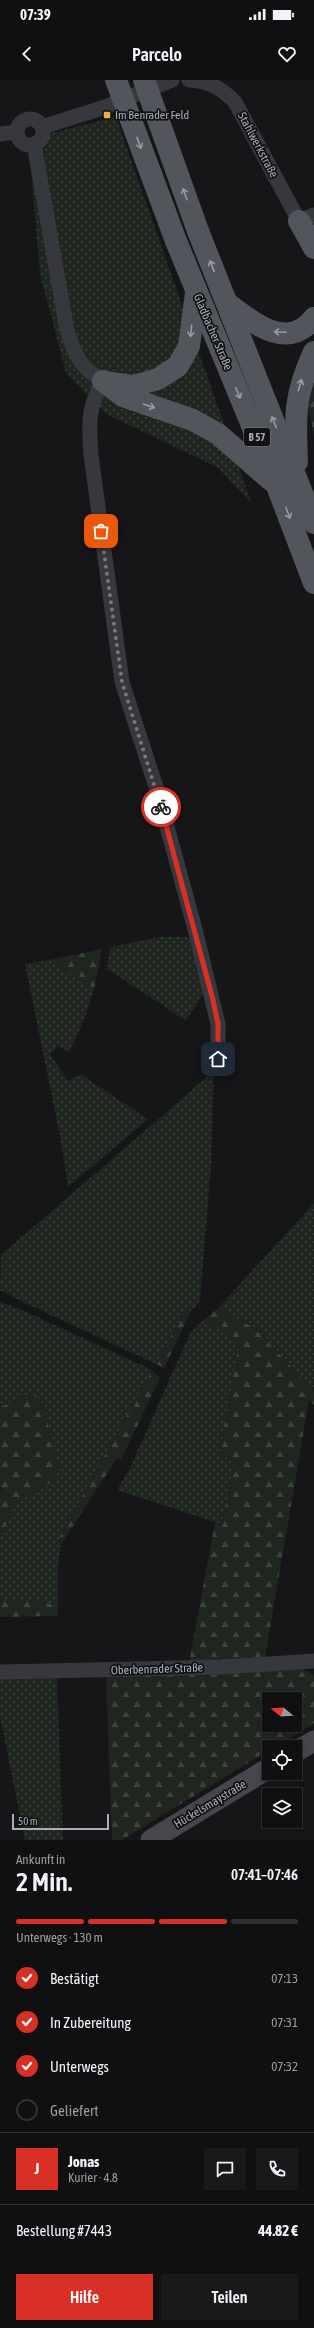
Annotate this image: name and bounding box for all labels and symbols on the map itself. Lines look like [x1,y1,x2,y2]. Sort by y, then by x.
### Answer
place label: Im Benrader Feld [115,108,189,122]
marker: Im Benrader Feld [102,110,112,120]
street label: Stahlwerkstraße [235,110,281,180]
one-way arrow [136,136,144,148]
one-way arrow [181,188,188,201]
one-way arrow [208,261,216,273]
street label: Gladbacher Straße [191,292,235,372]
one-way arrow [187,324,195,337]
one-way arrow [274,329,287,336]
one-way arrow [297,379,304,392]
one-way arrow [235,386,243,398]
one-way arrow [143,403,156,410]
one-way arrow [270,416,277,428]
road number: B 57 [244,428,270,446]
one-way arrow [284,506,292,518]
pin [84,514,118,548]
courier [141,787,181,827]
pin [201,1042,235,1076]
street label: Oberbenrader Straße [111,1660,203,1678]
north arrow [262,1692,302,1732]
street label: Hückelsmaystraße [171,1777,249,1831]
scale bar [12,1812,109,1831]

